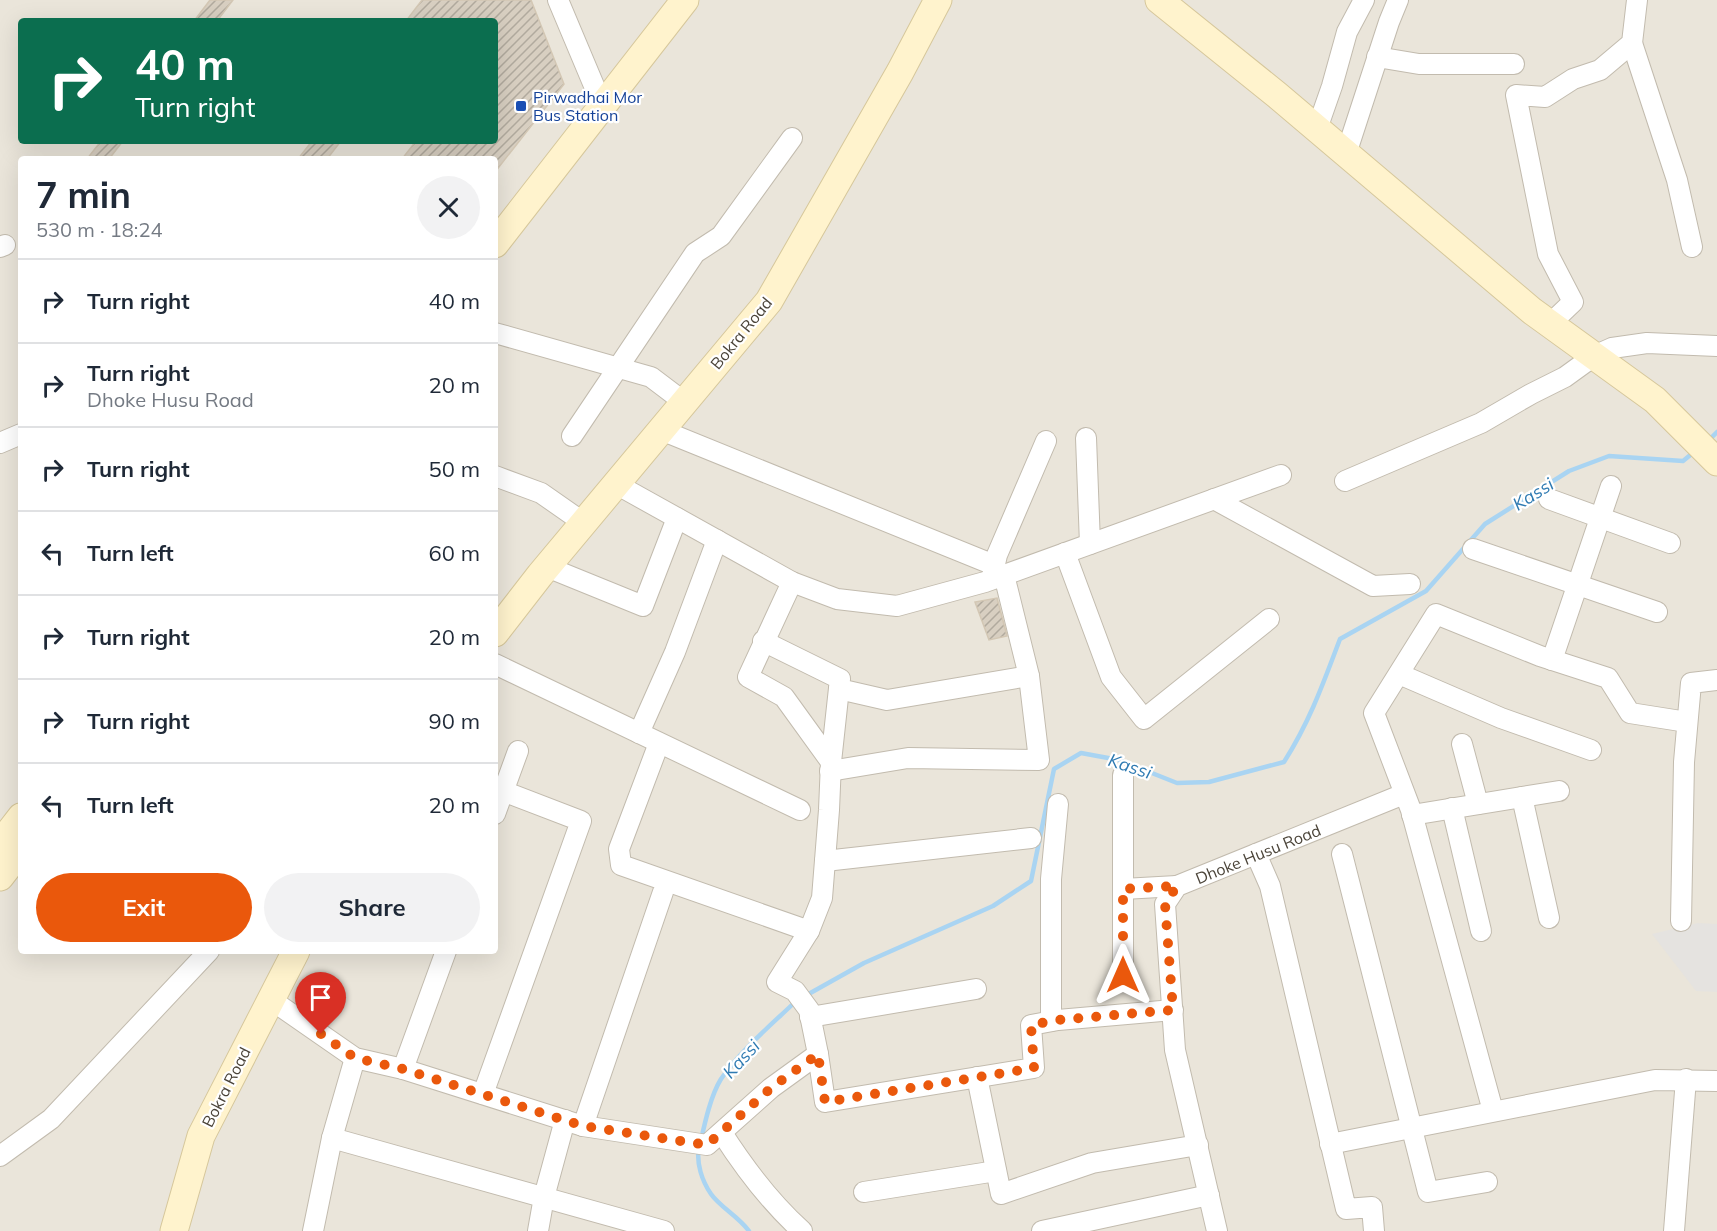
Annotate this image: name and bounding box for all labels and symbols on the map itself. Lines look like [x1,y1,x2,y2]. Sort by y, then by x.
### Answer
place label: Pirwadhai Mor Bus Station [533,87,642,125]
marker: Pirwadhai Mor Bus Station [514,99,528,113]
street label: Bokra Road [706,293,776,373]
water label: Kassi [1508,472,1559,516]
water label: Kassi [1105,748,1155,784]
street label: Dhoke Husu Road [1192,820,1324,888]
position arrow [1091,943,1155,1007]
pin [295,972,346,1034]
water label: Kassi [717,1034,765,1083]
street label: Bokra Road [197,1044,255,1130]

